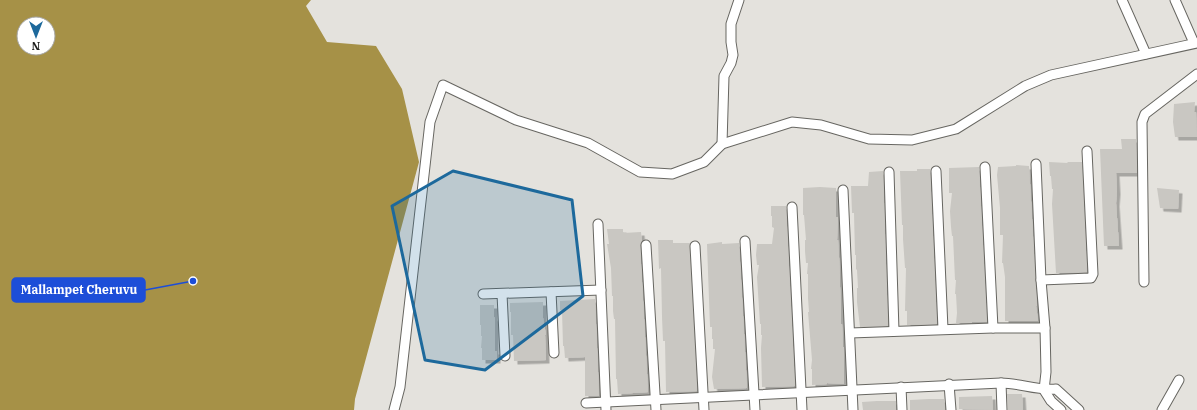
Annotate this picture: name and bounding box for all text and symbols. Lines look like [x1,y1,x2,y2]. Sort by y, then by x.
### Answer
north arrow [16,16,56,56]
text: N [31,39,40,53]
callout: Mallampet Cheruvu [12,278,145,302]
text: Mallampet Cheruvu [21,282,138,297]

